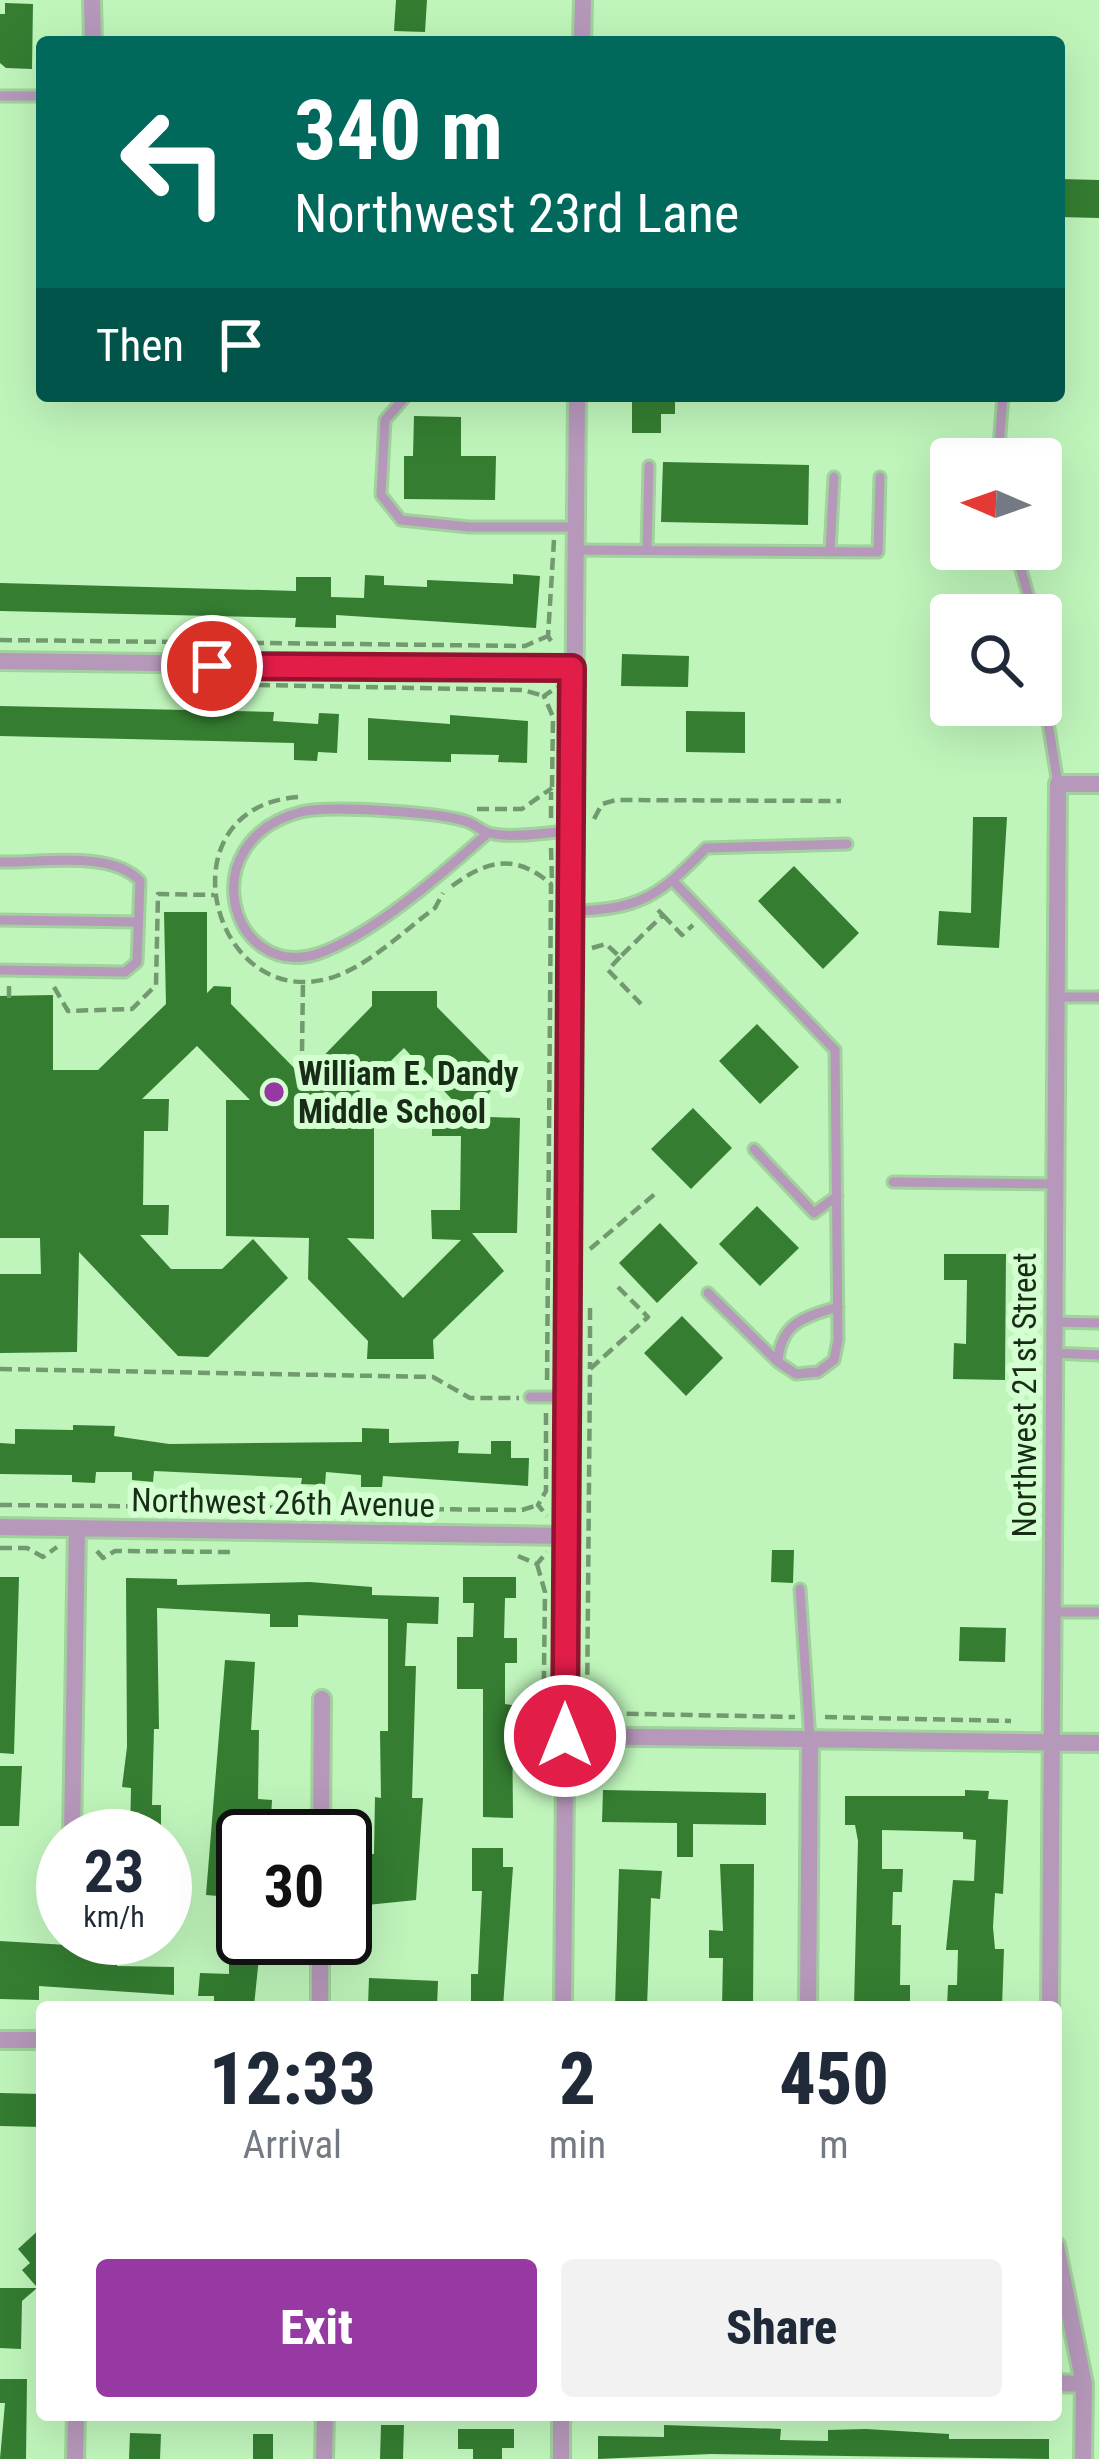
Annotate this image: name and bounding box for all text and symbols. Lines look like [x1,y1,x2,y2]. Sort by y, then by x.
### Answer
text: 340 m [294,81,503,180]
icon: left [96,84,252,240]
text: Northwest 23rd Lane [294,182,739,245]
icon: arrive [208,312,274,378]
text: Then [96,319,184,372]
north arrow [930,438,1062,570]
map controls [930,438,1062,726]
button: search [930,594,1062,726]
pin [161,615,263,717]
icon: arrive [179,633,245,699]
place label: William E. Dandy Middle School [298,1054,519,1131]
marker: William E. Dandy Middle School [261,1079,287,1105]
street label: Northwest 21st Street [1005,1252,1044,1538]
street label: Northwest 26th Avenue [131,1480,435,1525]
position arrow [502,1673,628,1799]
speed limit sign: 30 [216,1809,372,1965]
text: 23 [84,1836,144,1907]
text: km/h [83,1899,145,1934]
text: 12:33 [209,2037,376,2122]
text: 2 [559,2037,596,2122]
text: 450 [779,2037,889,2122]
text: Arrival [243,2122,342,2168]
text: min [549,2122,606,2168]
text: m [819,2122,849,2168]
button: Exit [96,2259,537,2397]
button: Share [561,2259,1002,2397]

